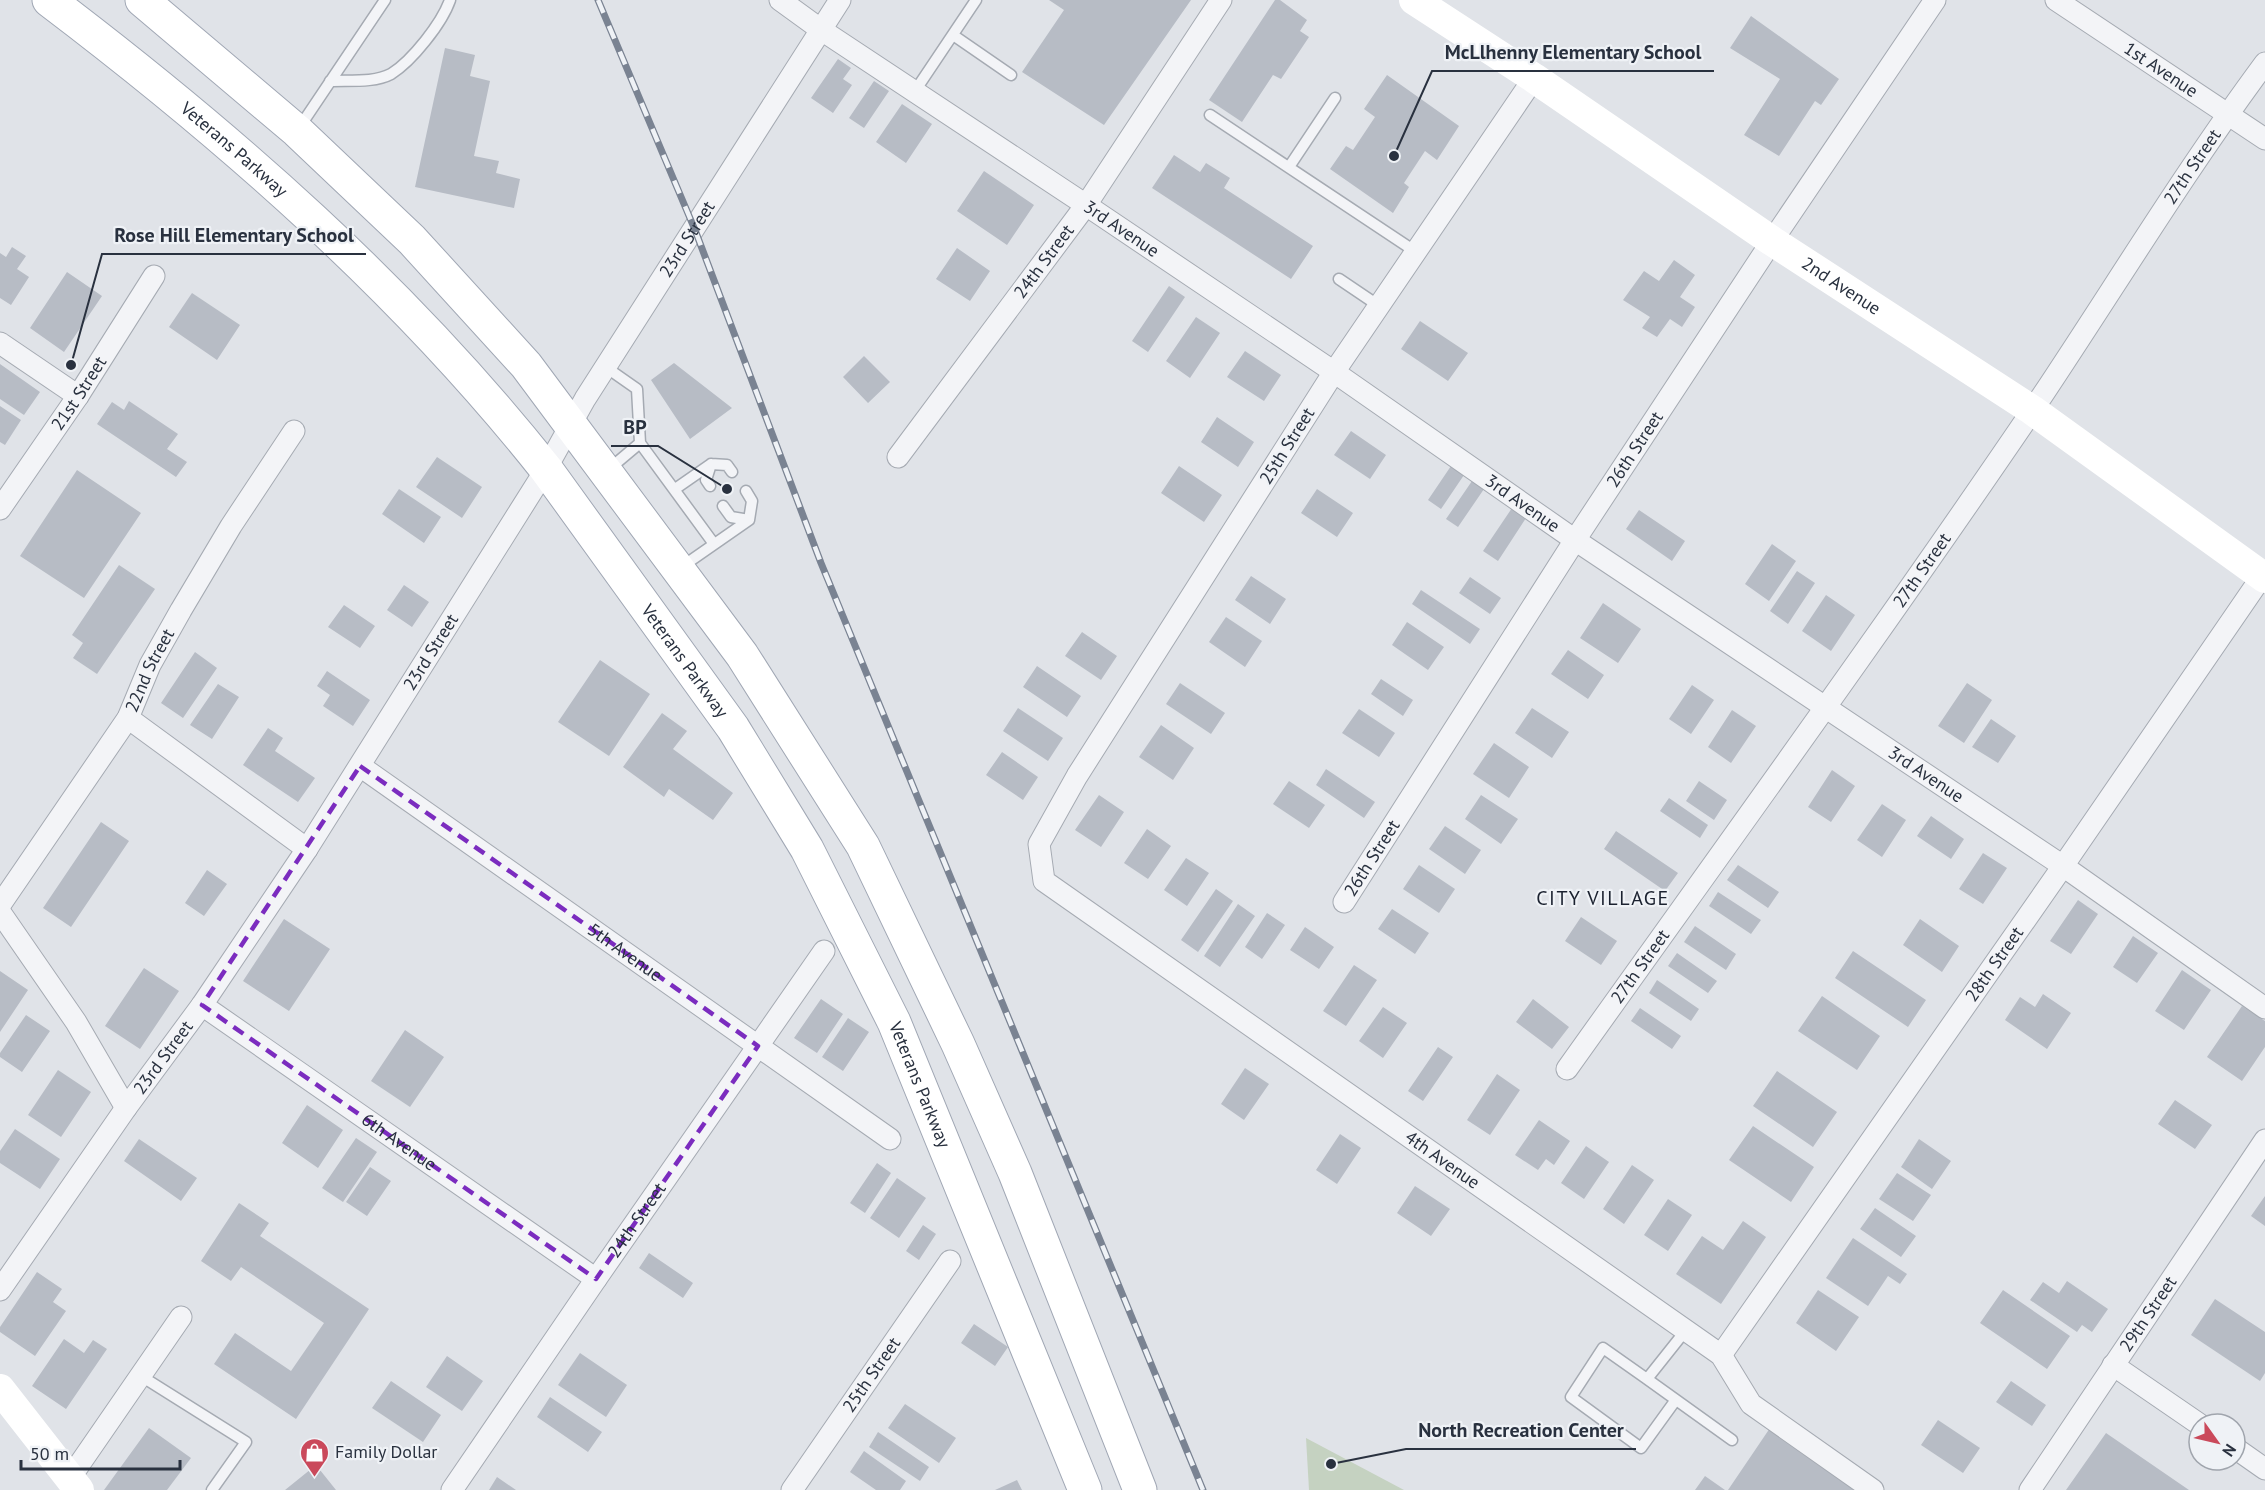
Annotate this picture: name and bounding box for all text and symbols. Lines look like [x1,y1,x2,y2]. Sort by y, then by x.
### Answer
callout: McLlhenny Elementary School [1432,33,1714,71]
street label: 1st Avenue [2120,37,2203,102]
text: McLlhenny Elementary School [1445,39,1701,65]
street label: Veterans Parkway [175,96,293,202]
street label: 27th Street [2158,124,2225,208]
street label: 3rd Avenue [1080,195,1164,262]
street label: 23rd Street [654,196,720,282]
callout: Rose Hill Elementary School [102,216,366,254]
street label: 24th Street [1008,220,1079,303]
text: Rose Hill Elementary School [114,222,354,248]
street label: 2nd Avenue [1797,251,1885,320]
street label: 21st Street [46,352,111,435]
street label: 25th Street [1254,403,1319,488]
street label: 26th Street [1601,407,1668,491]
callout: BP [611,408,658,446]
text: BP [623,414,647,440]
street label: 3rd Avenue [1481,469,1565,537]
street label: 27th Street [1887,528,1956,612]
street label: Veterans Parkway [636,599,734,722]
street label: 23rd Street [398,609,463,694]
street label: 22nd Street [120,624,179,715]
street label: 3rd Avenue [1884,740,1968,807]
street label: 26th Street [1339,815,1404,901]
district label: CITY VILLAGE [1536,885,1670,911]
street label: 5th Avenue [583,918,667,986]
street label: 28th Street [1960,922,2028,1006]
street label: 27th Street [1605,924,1674,1008]
street label: 23rd Street [128,1016,198,1099]
street label: Veterans Parkway [884,1017,956,1152]
street label: 6th Avenue [357,1108,441,1176]
street label: 4th Avenue [1401,1125,1485,1194]
street label: 24th Street [602,1178,671,1262]
street label: 29th Street [2114,1271,2181,1356]
street label: 25th Street [837,1332,905,1417]
callout: North Recreation Center [1406,1411,1636,1449]
north arrow [2187,1412,2247,1472]
text: North Recreation Center [1418,1417,1624,1443]
scale bar [21,1433,180,1471]
shop icon: Family Dollar [298,1436,330,1478]
place label: Family Dollar [335,1440,437,1463]
text: N [2218,1440,2241,1460]
text: 50 m [30,1442,69,1465]

